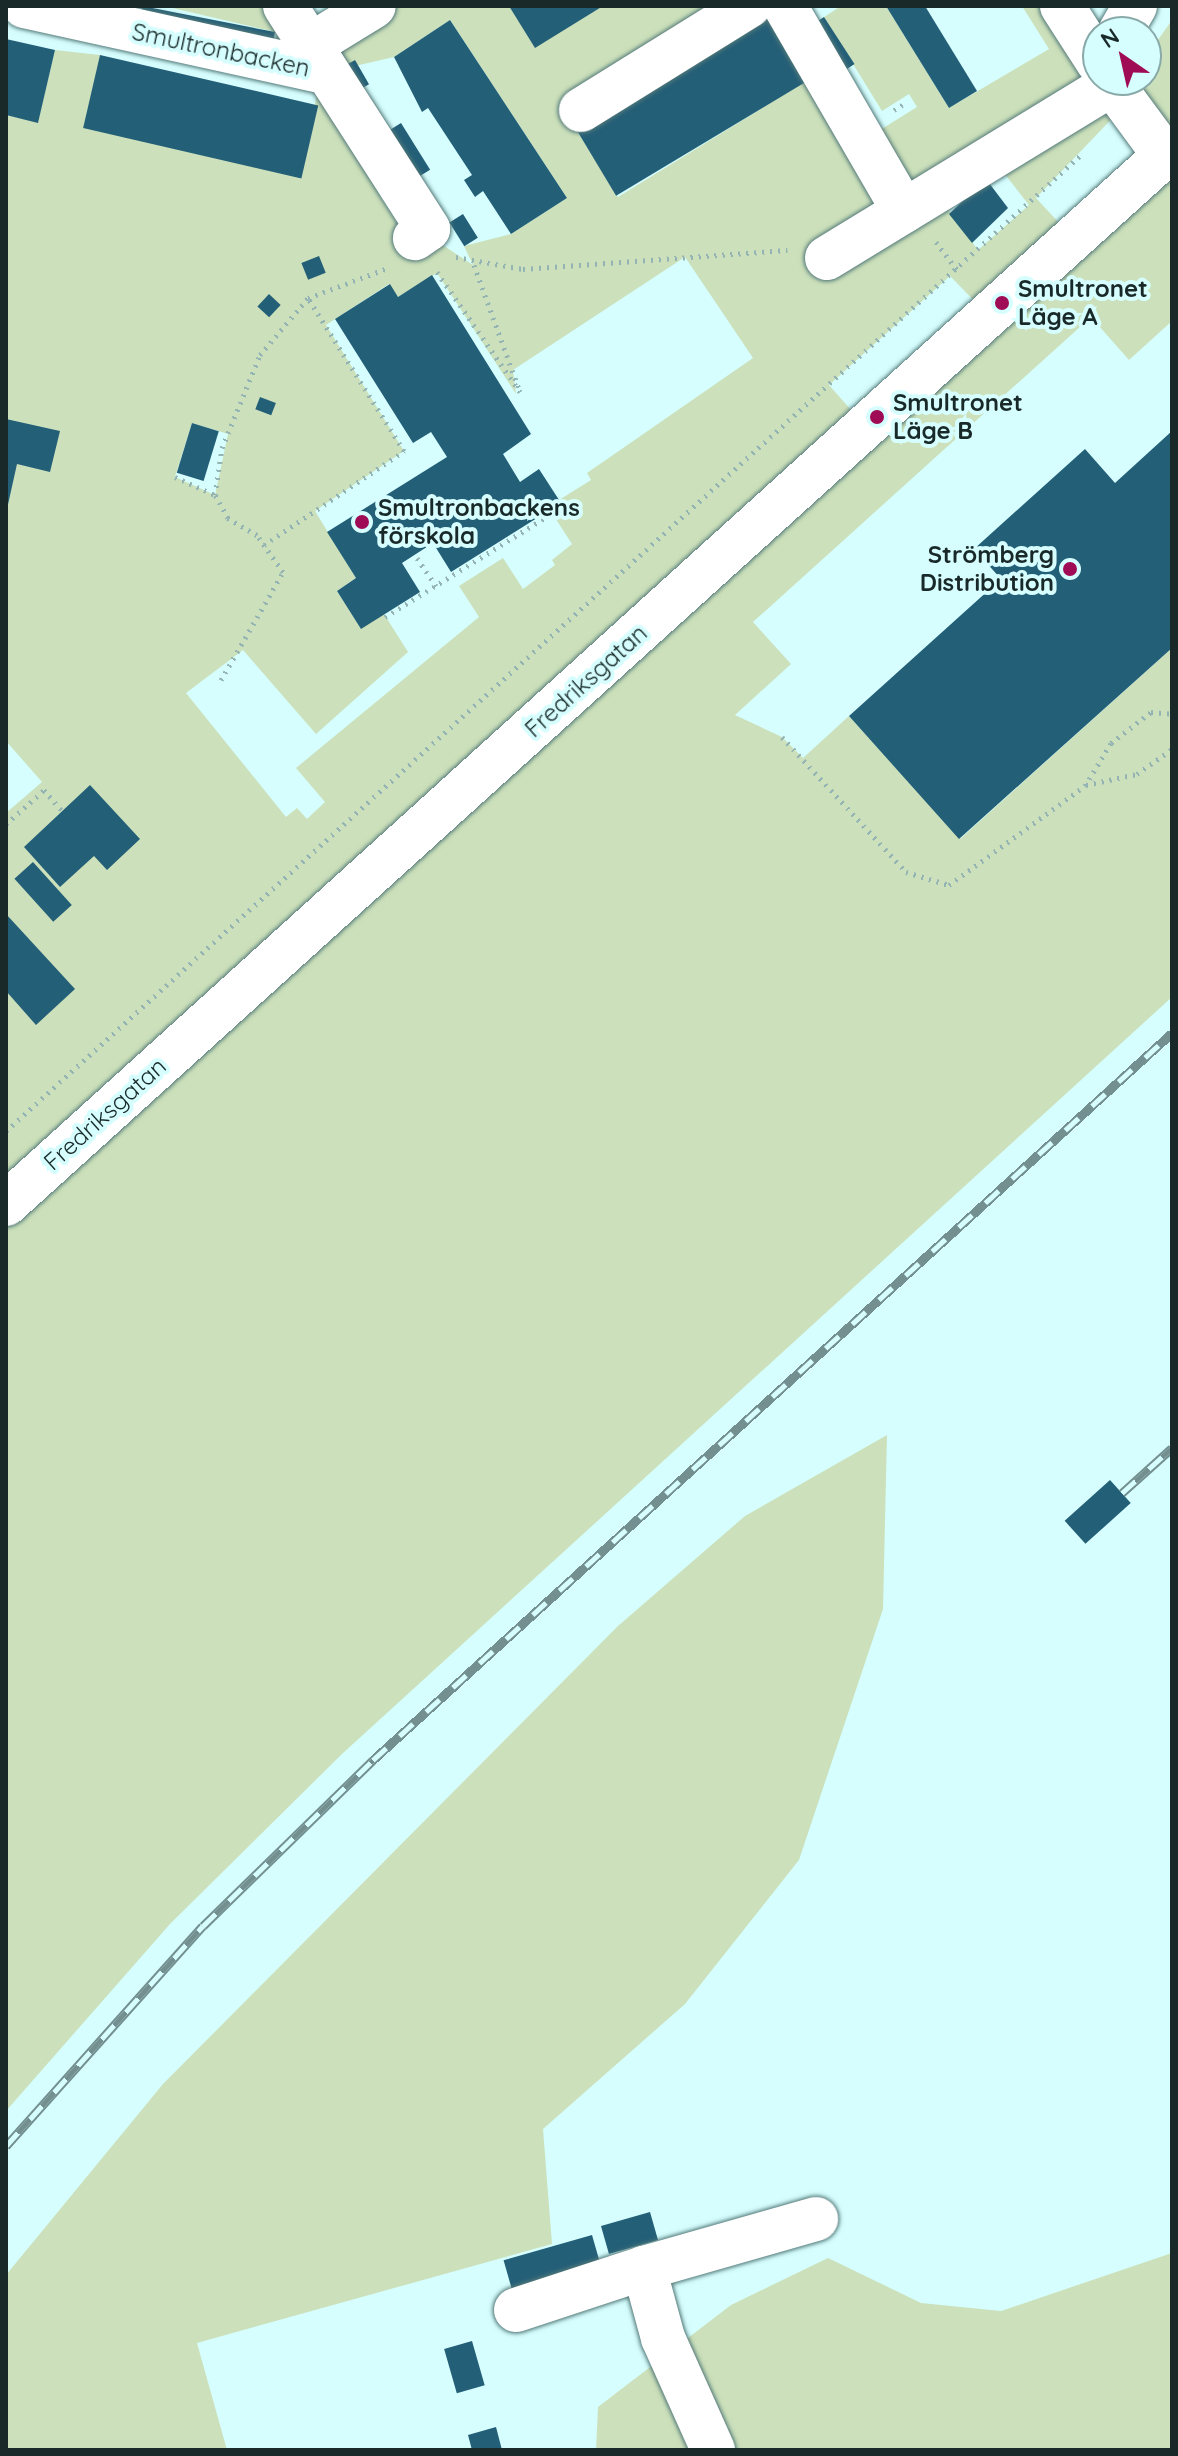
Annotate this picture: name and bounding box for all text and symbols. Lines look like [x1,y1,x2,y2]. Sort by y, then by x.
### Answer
north arrow [1082,16,1162,96]
street label: Smultronbacken [130,17,312,83]
text: N [1095,22,1124,54]
place label: Smultronet Läge A [1018,275,1148,331]
marker: Smultronet Läge A [993,294,1011,312]
place label: Smultronet Läge B [893,389,1023,445]
marker: Smultronet Läge B [868,408,886,426]
place label: Smultronbackens förskola [378,494,580,550]
marker: Smultronbackens förskola [353,513,371,531]
place label: Strömberg Distribution [920,541,1054,597]
marker: Strömberg Distribution [1061,560,1079,578]
street label: Fredriksgatan [519,619,653,743]
street label: Fredriksgatan [38,1052,172,1176]

